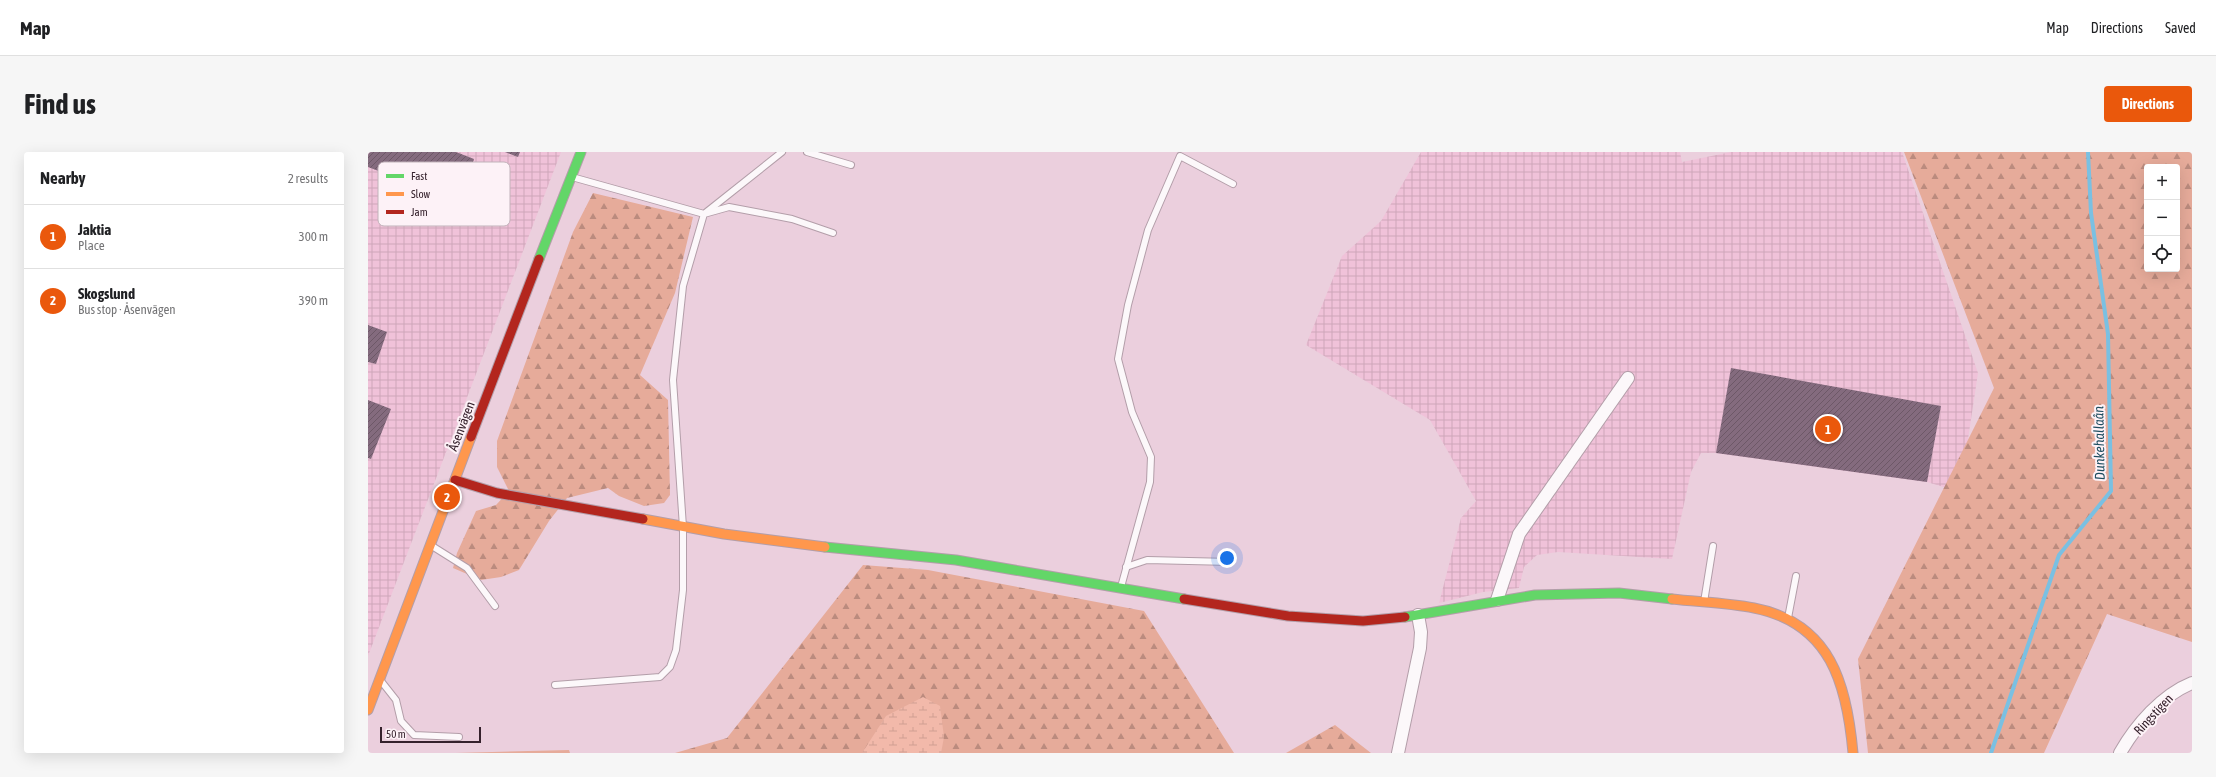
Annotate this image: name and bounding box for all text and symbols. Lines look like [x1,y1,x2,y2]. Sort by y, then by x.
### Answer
text: Map [20,17,51,39]
text: Map [2046,20,2069,36]
text: Directions [2091,20,2143,36]
text: Saved [2165,20,2196,36]
button: Directions [2104,86,2192,122]
text: Find us [24,88,96,120]
legend [378,162,510,226]
map controls [2144,164,2180,272]
button: + [2144,164,2180,200]
text: Nearby [40,168,86,188]
text: Fast [411,170,427,182]
text: 2 results [288,171,328,186]
text: Slow [411,188,430,200]
button: − [2144,200,2180,236]
text: Jam [411,206,428,218]
text: Jaktia [78,221,111,238]
text: 1 [50,229,56,244]
text: 300 m [299,229,328,244]
button: locate [2144,236,2180,272]
text: Place [78,238,105,253]
text: Skogslund [78,285,135,302]
text: 2 [50,293,56,308]
text: 390 m [299,293,328,308]
text: Bus stop · Åsenvägen [78,302,176,317]
street label: Åsenvägen [445,399,478,453]
water label: Dunkehallaån [2090,406,2108,480]
pin: 1 [1815,414,1841,444]
pin: 2 [434,482,460,512]
your location [1217,548,1237,568]
street label: Ringstigen [2131,691,2176,738]
scale bar [380,725,481,744]
text: 50 m [386,728,406,740]

